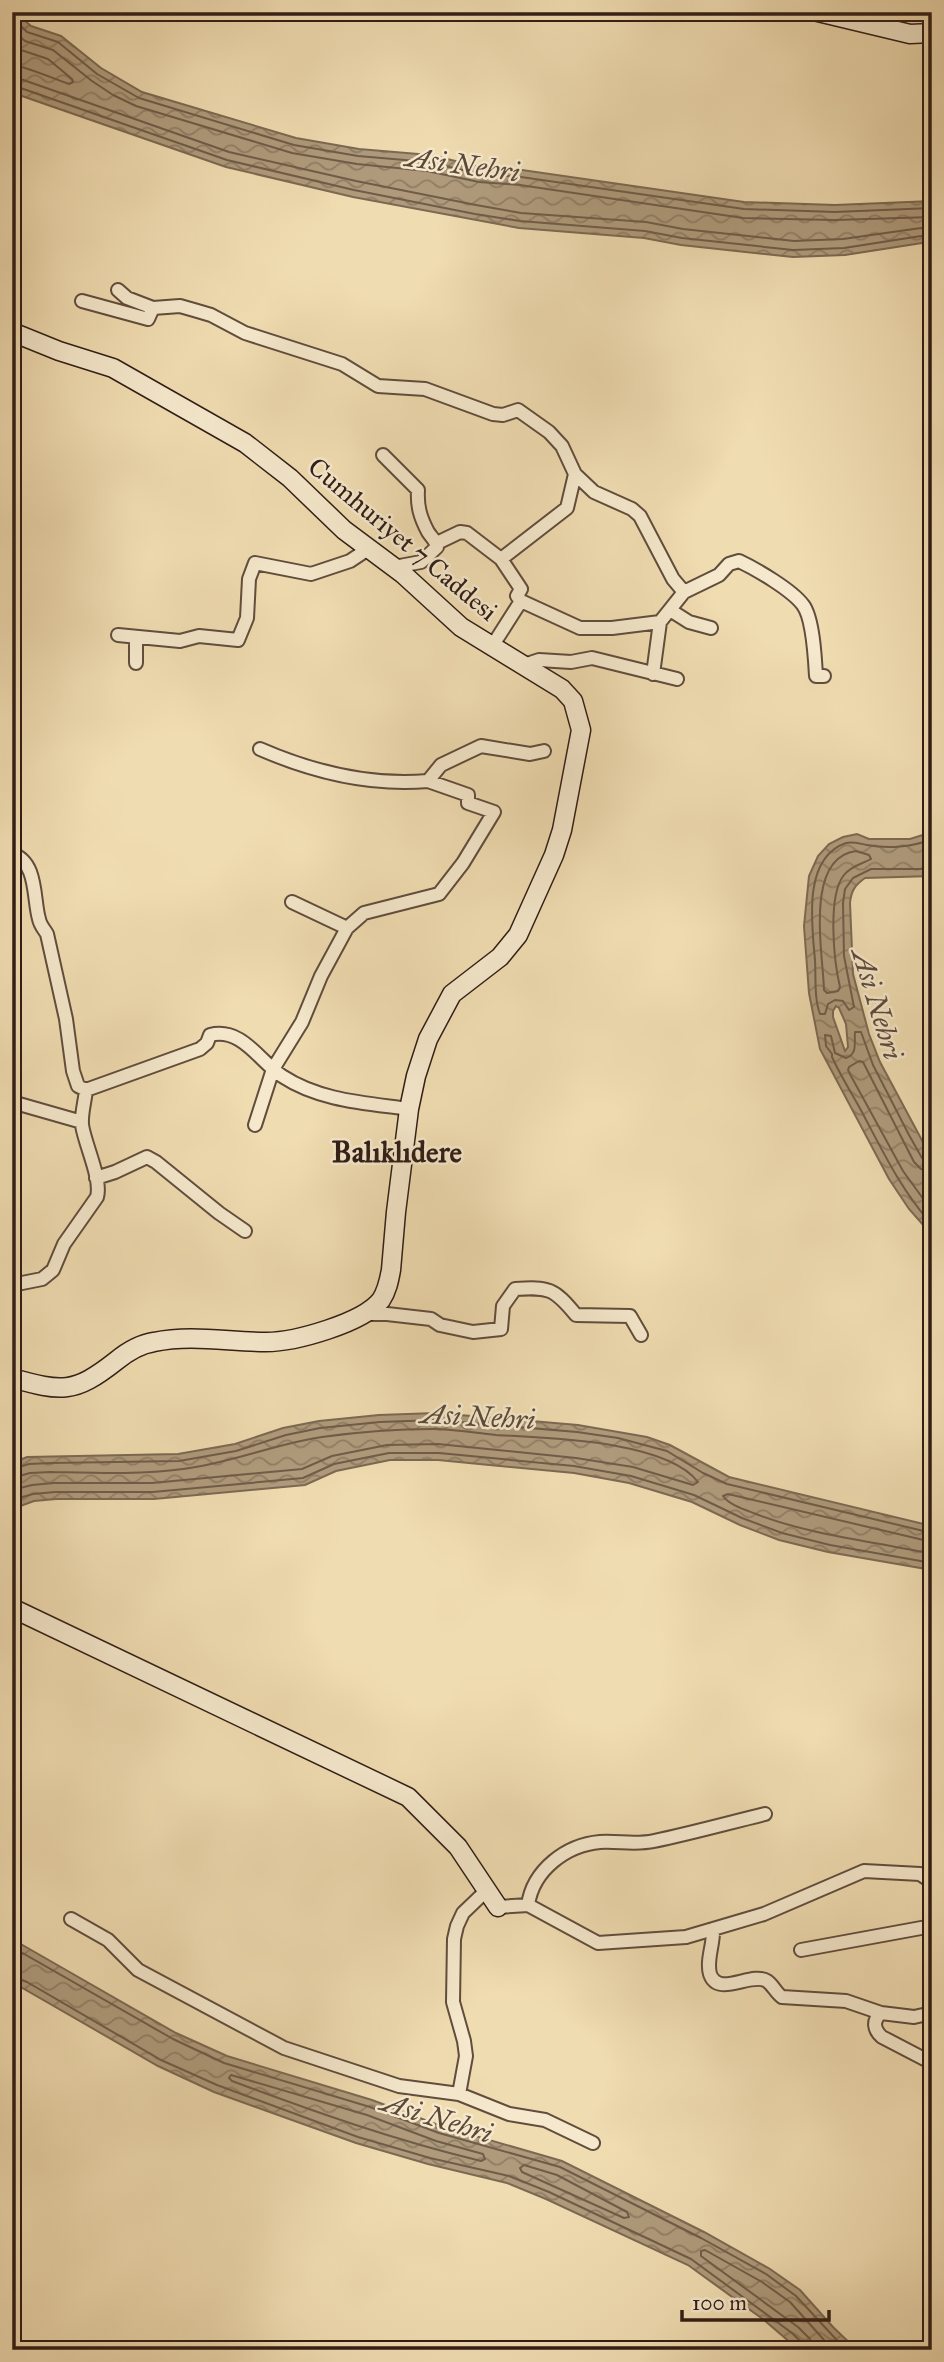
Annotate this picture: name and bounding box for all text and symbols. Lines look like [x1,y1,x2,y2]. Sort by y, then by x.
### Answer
water label: Asi Nehri [401,139,522,190]
street label: Cumhuriyet 7 Caddesi [302,450,504,628]
water label: Asi Nehri [843,941,911,1064]
district label: Balıklıdere [332,1134,463,1170]
water label: Asi Nehri [417,1396,536,1437]
water label: Asi Nehri [374,2083,497,2151]
scale bar [682,2278,828,2322]
text: 100 m [692,2290,747,2316]

